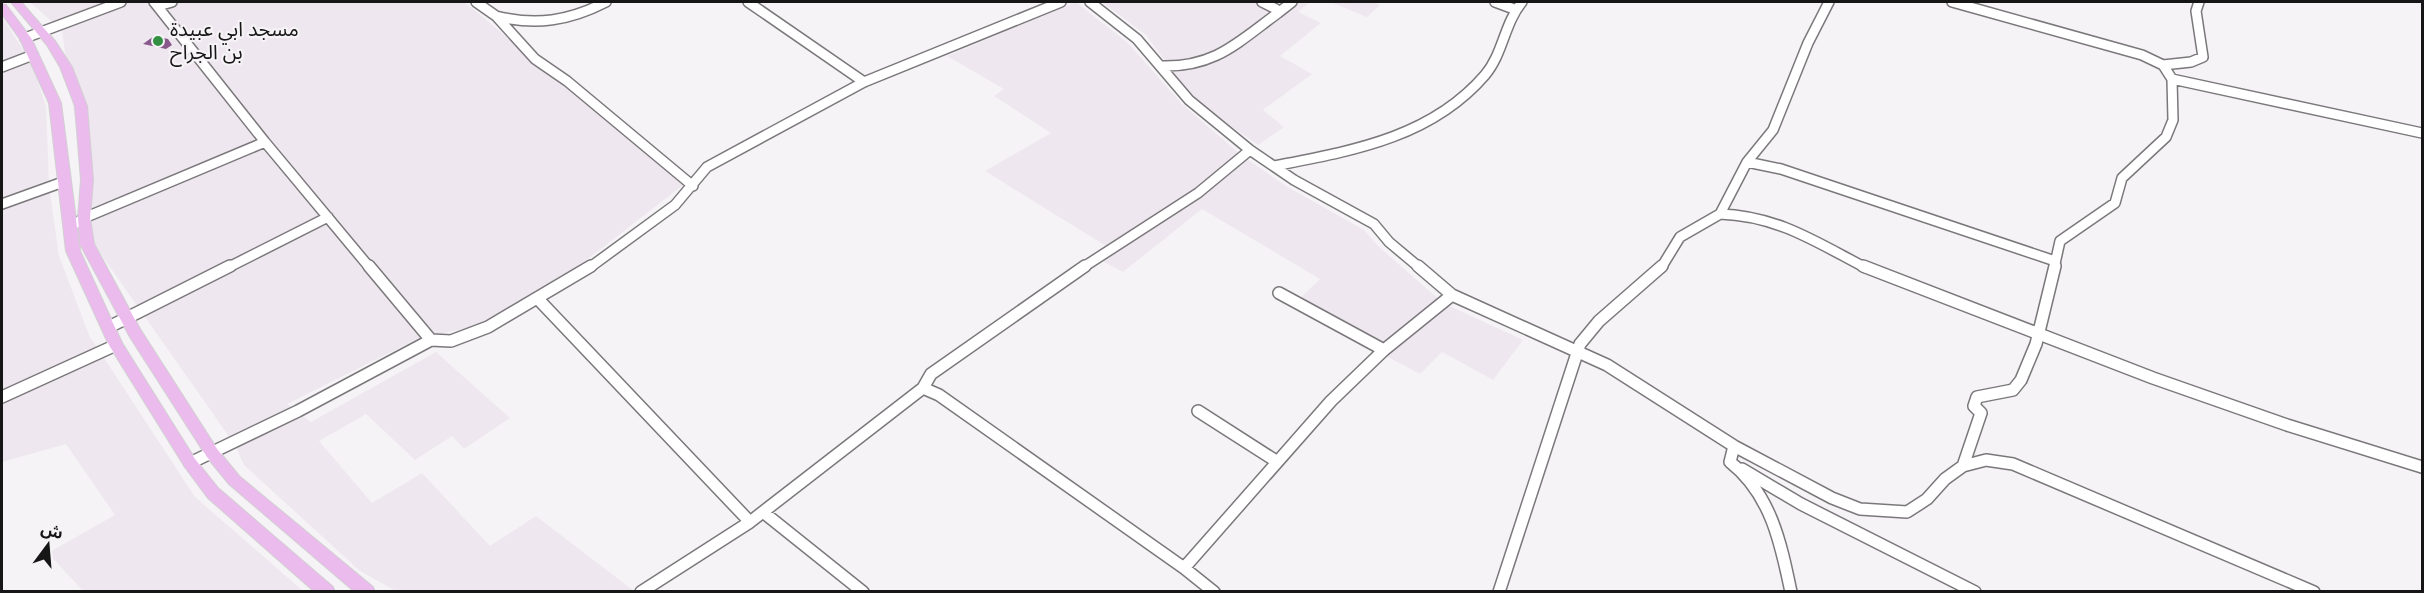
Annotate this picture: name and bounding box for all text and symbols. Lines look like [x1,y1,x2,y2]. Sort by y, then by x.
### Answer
place label: مسجد ابي عبيدة بن الجراح [170,18,299,67]
marker: مسجد ابي عبيدة بن الجراح [151,34,165,48]
north arrow [18,515,78,575]
text: ش [39,520,65,543]

